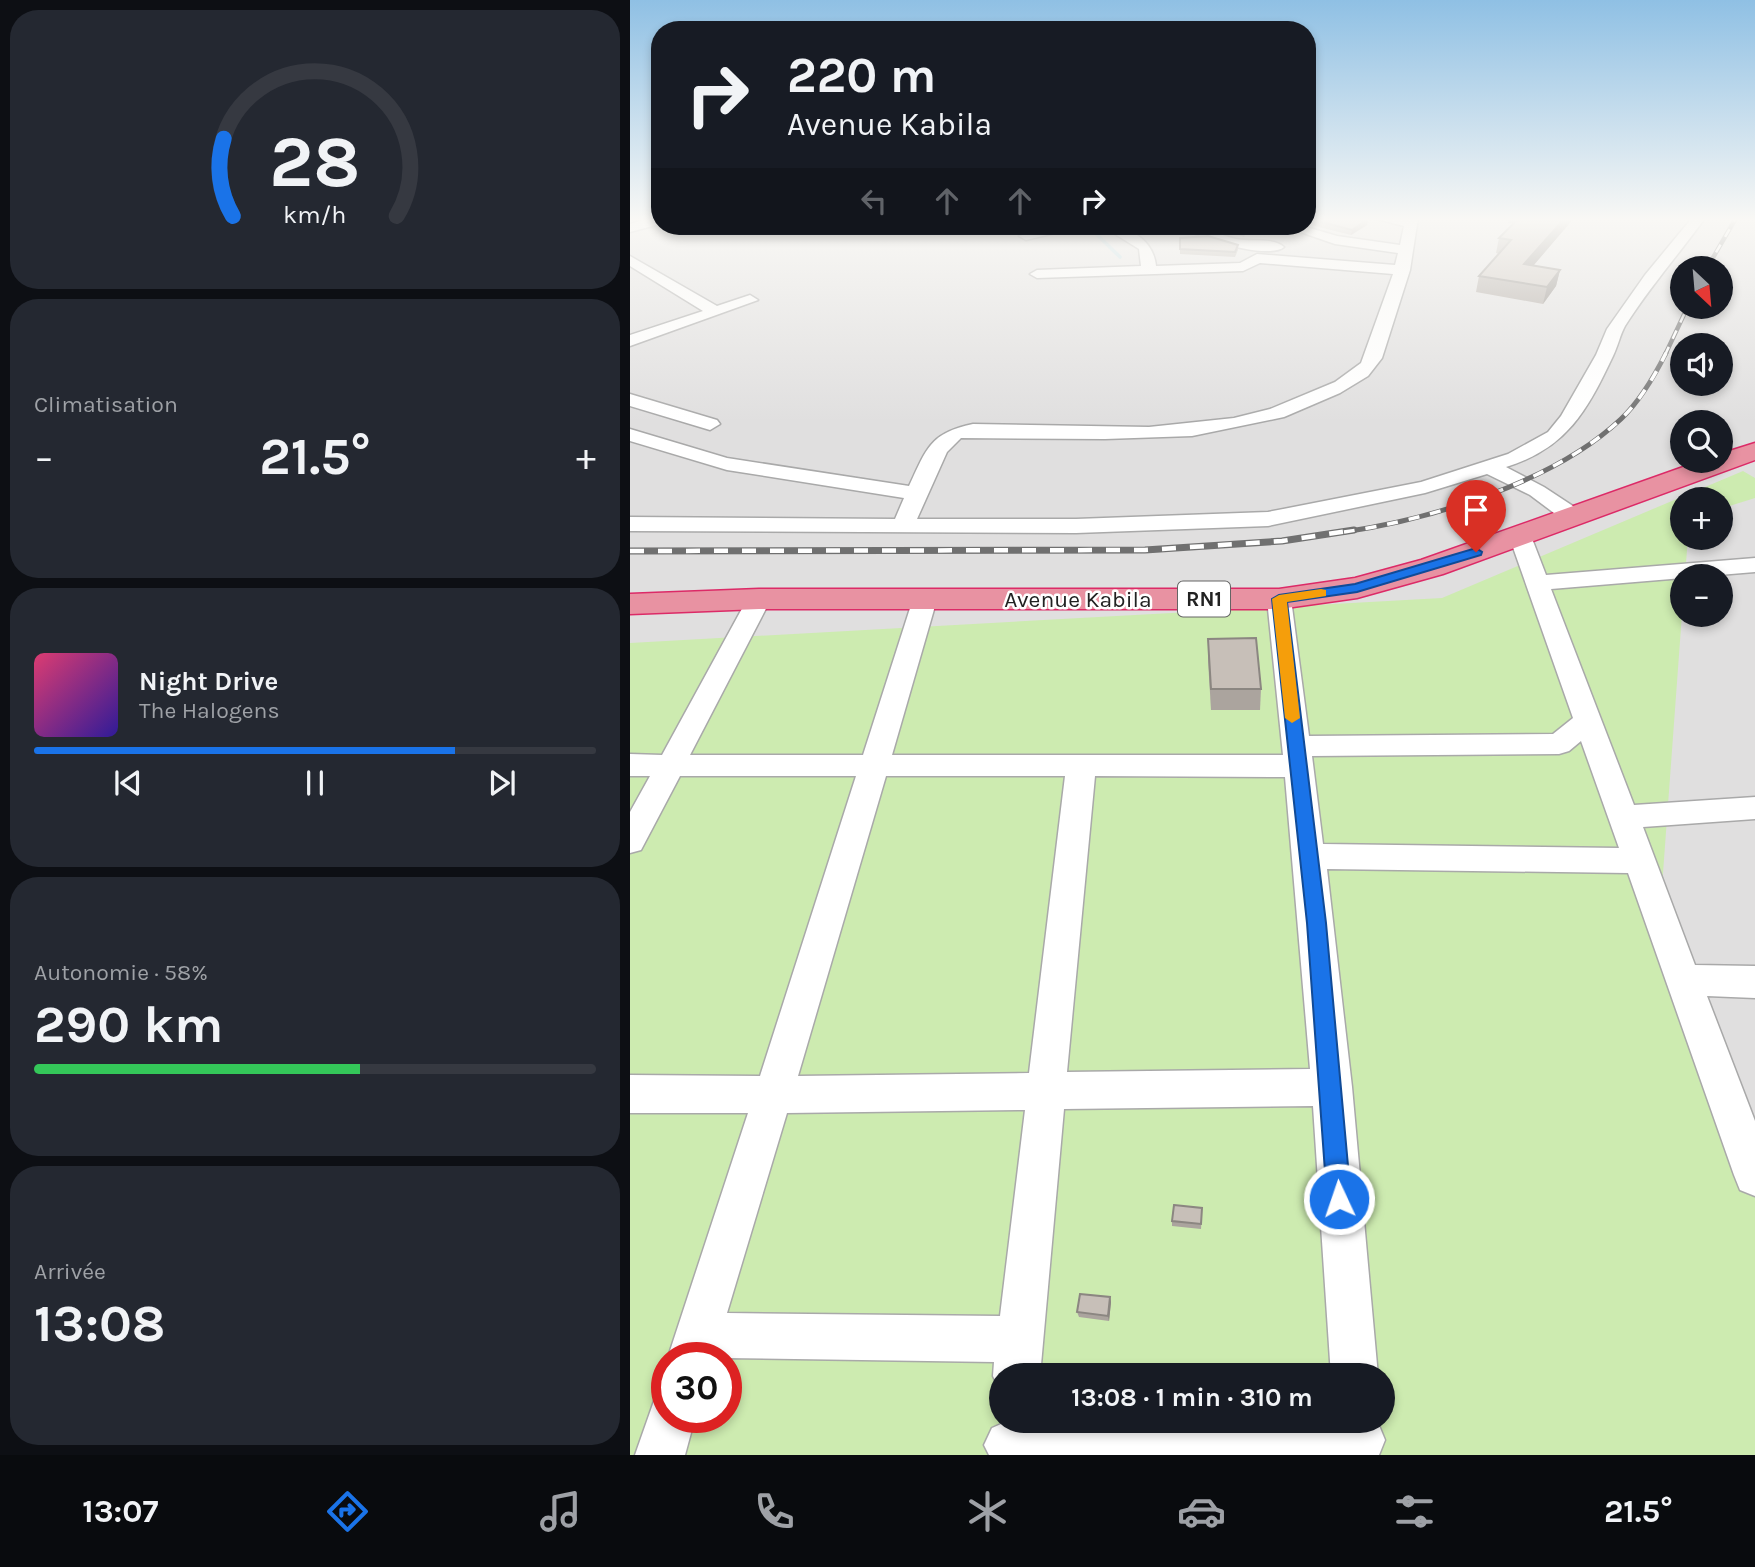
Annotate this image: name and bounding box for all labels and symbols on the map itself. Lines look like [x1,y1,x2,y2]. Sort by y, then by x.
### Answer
north arrow [1670,256,1732,318]
pin [1446,480,1506,552]
road number: RN1 [1178,582,1230,616]
street label: Avenue Kabila [1004,586,1152,613]
position arrow [1302,1162,1376,1236]
speed limit sign: 30 [651,1342,742,1433]

